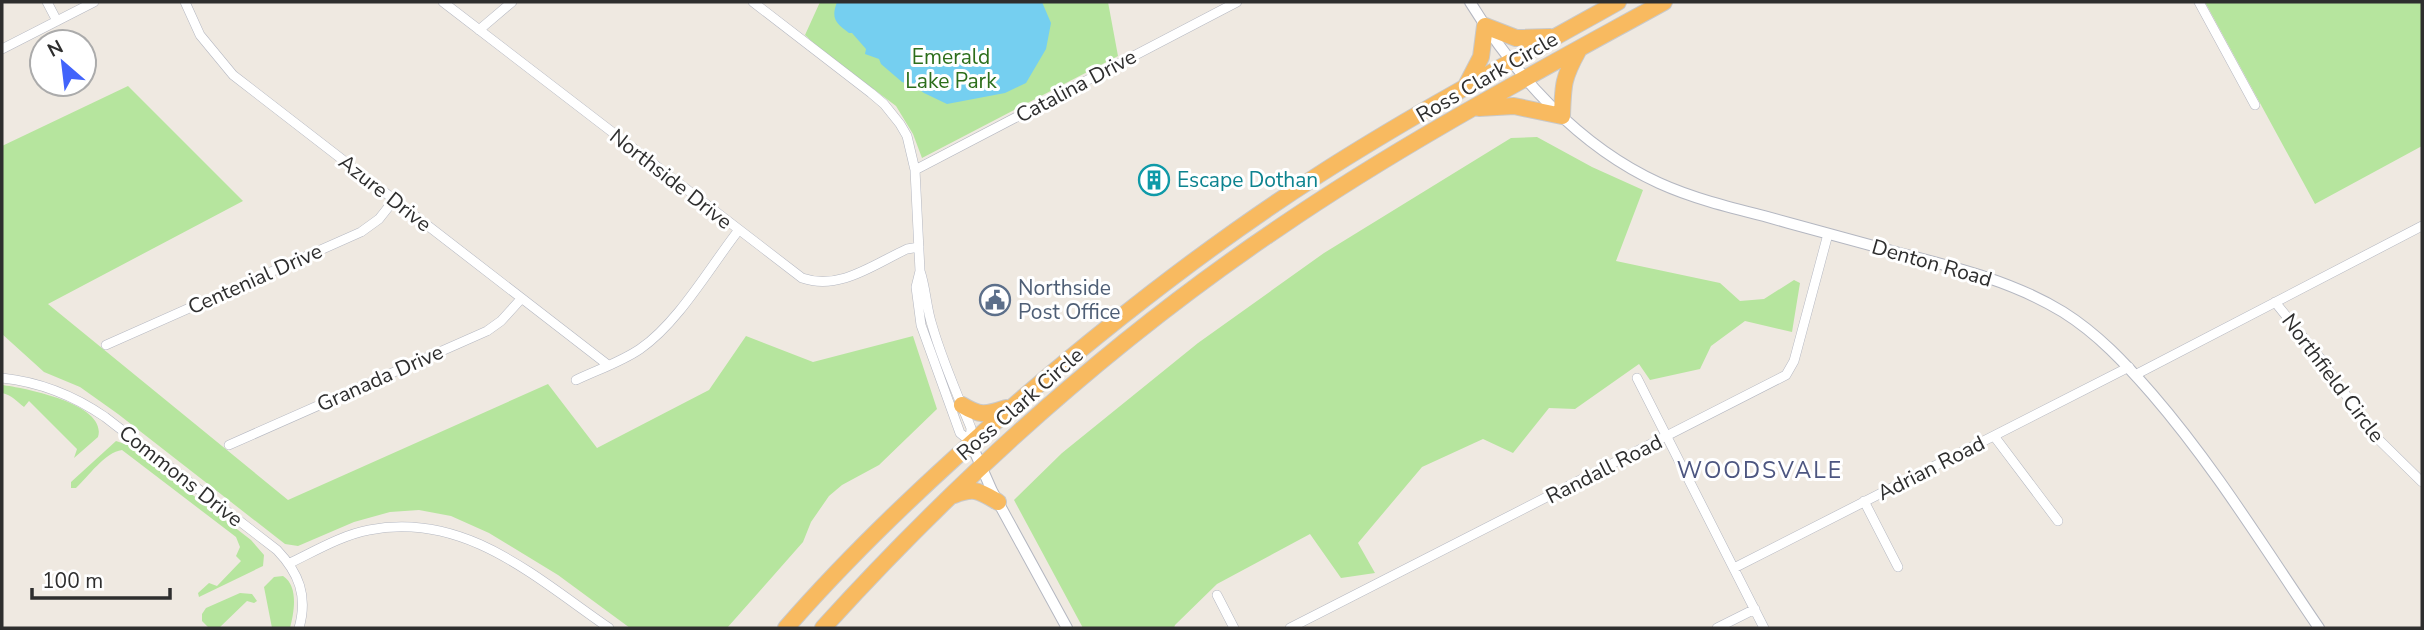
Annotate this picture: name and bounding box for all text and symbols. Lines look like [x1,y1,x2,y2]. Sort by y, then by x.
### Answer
street label: Ross Clark Circle [1411,25,1563,129]
north arrow [28,28,98,98]
text: N [43,34,68,64]
street label: Catalina Drive [1011,42,1141,130]
park label: Emerald Lake Park [905,43,997,95]
street label: Northside Drive [604,122,738,236]
street label: Azure Drive [333,148,437,238]
building icon: Escape Dothan [1137,163,1171,197]
place label: Escape Dothan [1177,166,1318,194]
street label: Denton Road [1869,232,1995,294]
street label: Centenial Drive [183,237,327,321]
place label: Northside Post Office [1018,274,1120,326]
public building icon: Northside Post Office [978,283,1012,317]
street label: Northfield Circle [2275,308,2391,448]
street label: Granada Drive [312,338,448,418]
street label: Ross Clark Circle [951,341,1089,467]
street label: Commons Drive [113,419,249,533]
street label: Randall Road [1541,428,1667,510]
street label: Adrian Road [1872,429,1990,507]
district label: WOODSVALE [1677,455,1843,486]
scale bar [32,556,170,600]
text: 100 m [42,567,103,595]

